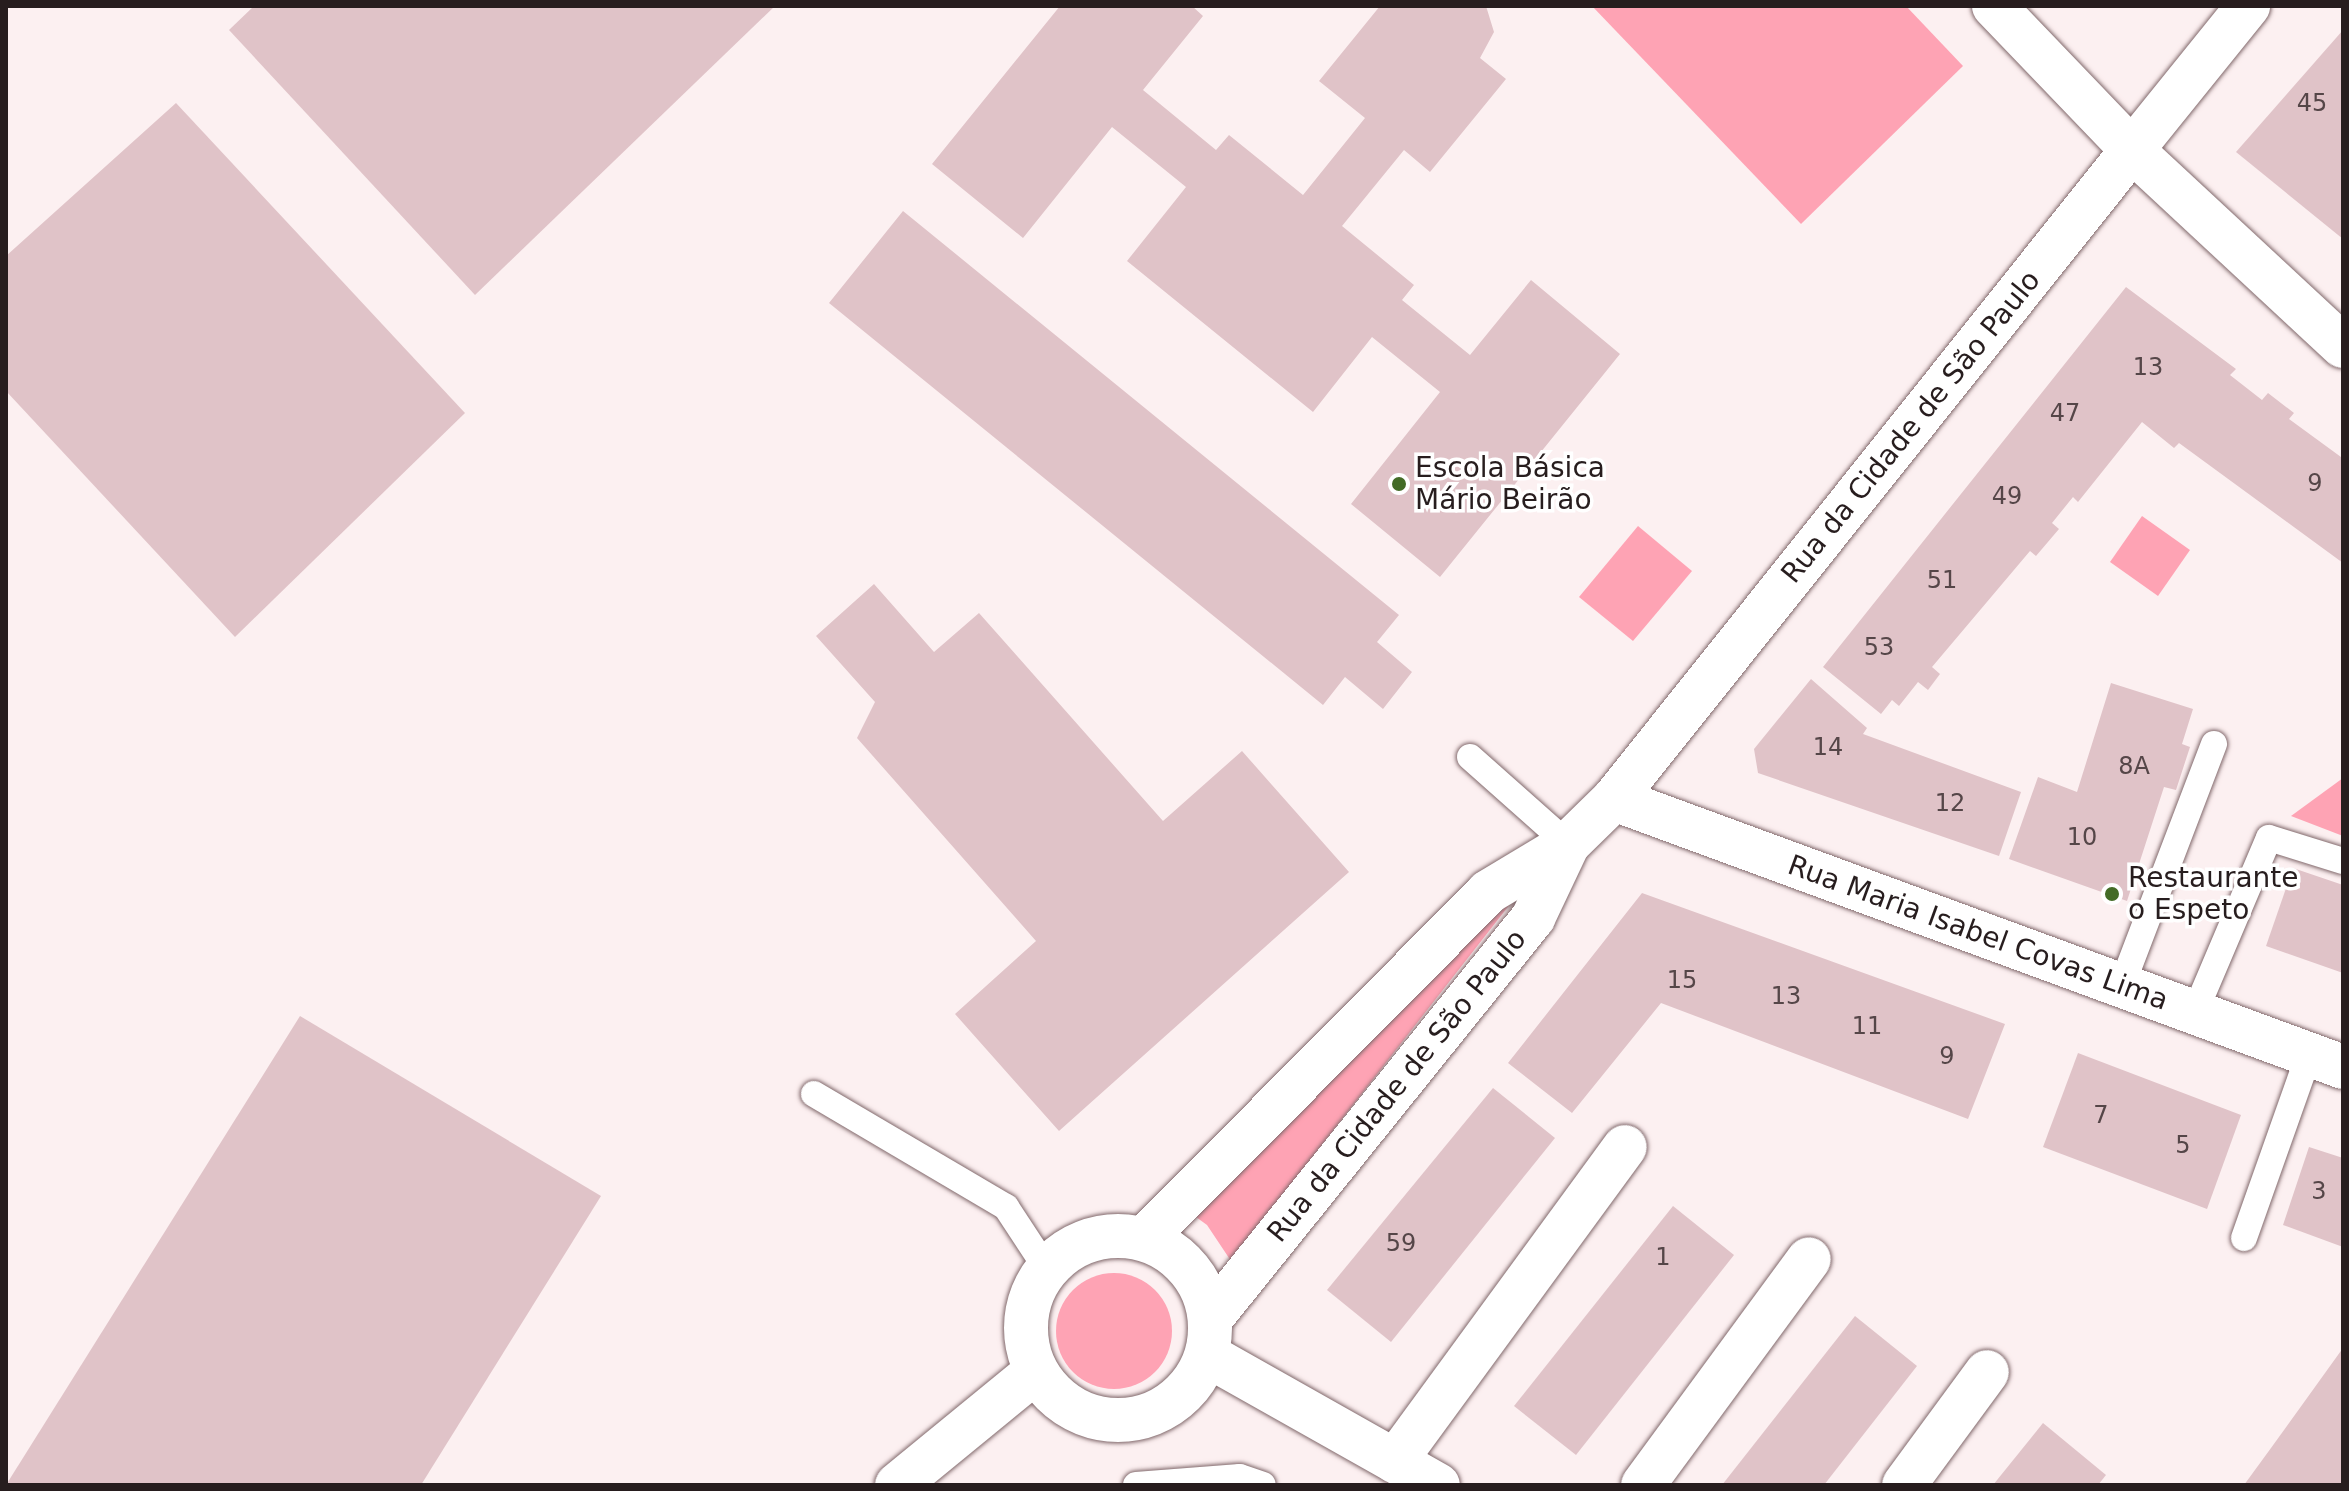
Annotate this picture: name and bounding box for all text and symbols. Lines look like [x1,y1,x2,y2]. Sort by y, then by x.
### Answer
house number: 45 [2297,90,2327,118]
street label: Rua da Cidade de São Paulo [1775,264,2047,590]
house number: 13 [2133,354,2163,382]
house number: 47 [2050,400,2080,428]
place label: Escola Básica Mário Beirão [1415,451,1605,517]
house number: 9 [2307,470,2323,498]
marker: Escola Básica Mário Beirão [1390,475,1408,493]
house number: 49 [1992,483,2022,511]
house number: 51 [1927,567,1957,595]
house number: 53 [1864,634,1894,662]
house number: 14 [1813,734,1843,762]
house number: 8A [2118,753,2150,781]
house number: 12 [1935,790,1965,818]
house number: 10 [2067,824,2097,852]
street label: Rua Maria Isabel Covas Lima [1783,848,2173,1018]
place label: Restaurante o Espeto [2128,861,2299,927]
marker: Restaurante o Espeto [2103,885,2121,903]
street label: Rua da Cidade de São Paulo [1261,923,1533,1249]
house number: 15 [1667,967,1697,995]
house number: 13 [1771,983,1801,1011]
house number: 11 [1852,1013,1882,1041]
house number: 9 [1939,1043,1955,1071]
house number: 7 [2093,1102,2109,1130]
house number: 5 [2175,1132,2191,1160]
house number: 3 [2311,1178,2327,1206]
house number: 59 [1386,1230,1416,1258]
house number: 1 [1655,1244,1671,1272]

